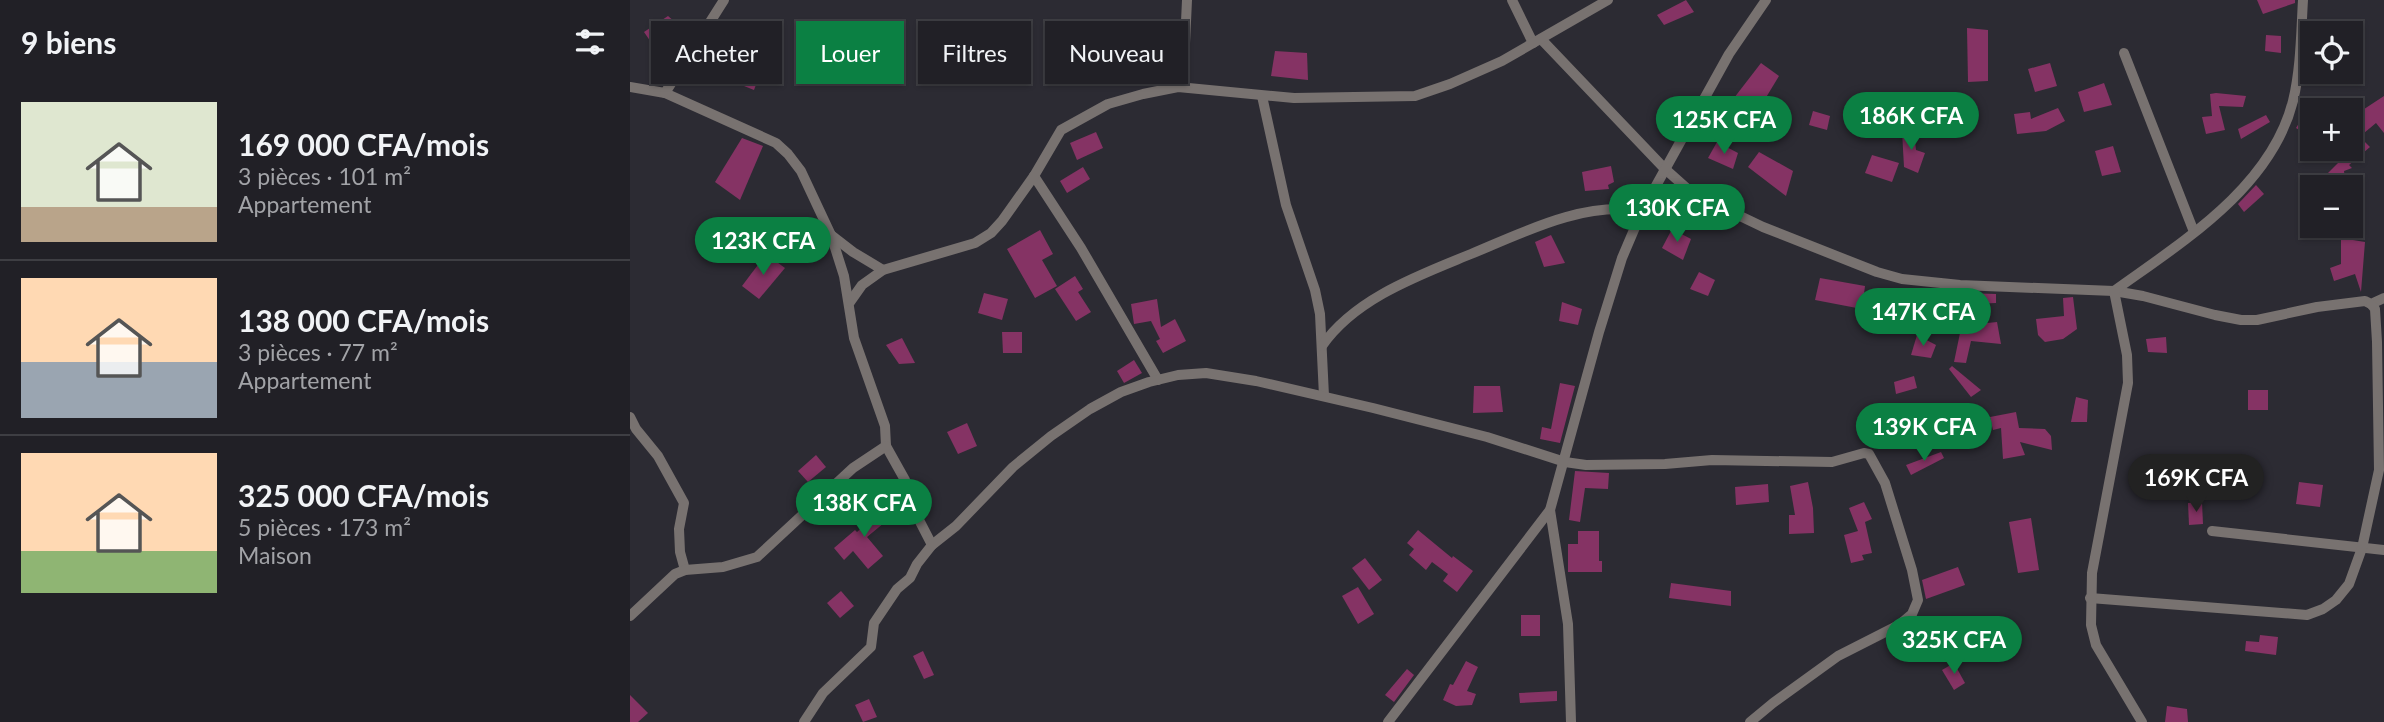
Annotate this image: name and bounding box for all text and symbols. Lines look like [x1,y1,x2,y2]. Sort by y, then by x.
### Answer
chip: Acheter [651,21,782,84]
chip: Louer [796,21,904,84]
chip: Filtres [918,21,1031,84]
chip: Nouveau [1045,21,1188,84]
map controls [2300,21,2363,238]
button: locate [2300,21,2363,84]
icon: filters [571,23,609,61]
text: 9 biens [21,24,116,60]
pin: 186K CFA [1839,92,1983,152]
pin: 125K CFA [1652,96,1796,156]
button: + [2300,98,2363,161]
text: 186K CFA [1859,101,1963,129]
text: 125K CFA [1672,105,1776,133]
text: 169 000 CFA/mois [238,126,489,162]
icon: home [77,130,161,214]
text: 3 pièces · 101 m² [238,162,411,190]
button: − [2300,175,2363,238]
pin: 130K CFA [1605,184,1749,244]
text: Appartement [238,190,371,218]
text: 130K CFA [1625,193,1729,221]
pin: 123K CFA [691,218,835,277]
text: 123K CFA [711,226,815,254]
pin: 147K CFA [1851,288,1995,348]
text: 147K CFA [1871,297,1975,325]
text: 138 000 CFA/mois [238,302,489,338]
icon: home [77,306,161,390]
text: 3 pièces · 77 m² [238,338,398,366]
text: Appartement [238,366,371,394]
pin: 139K CFA [1852,404,1996,463]
text: 139K CFA [1872,412,1976,440]
pin: 169K CFA [2124,454,2268,514]
text: 169K CFA [2144,463,2248,491]
text: 325 000 CFA/mois [238,477,489,513]
pin: 138K CFA [792,480,936,539]
icon: home [77,481,161,565]
text: 138K CFA [812,488,916,516]
text: 5 pièces · 173 m² [238,513,411,541]
text: Maison [238,541,312,569]
pin: 325K CFA [1882,616,2026,676]
text: 325K CFA [1902,625,2006,653]

